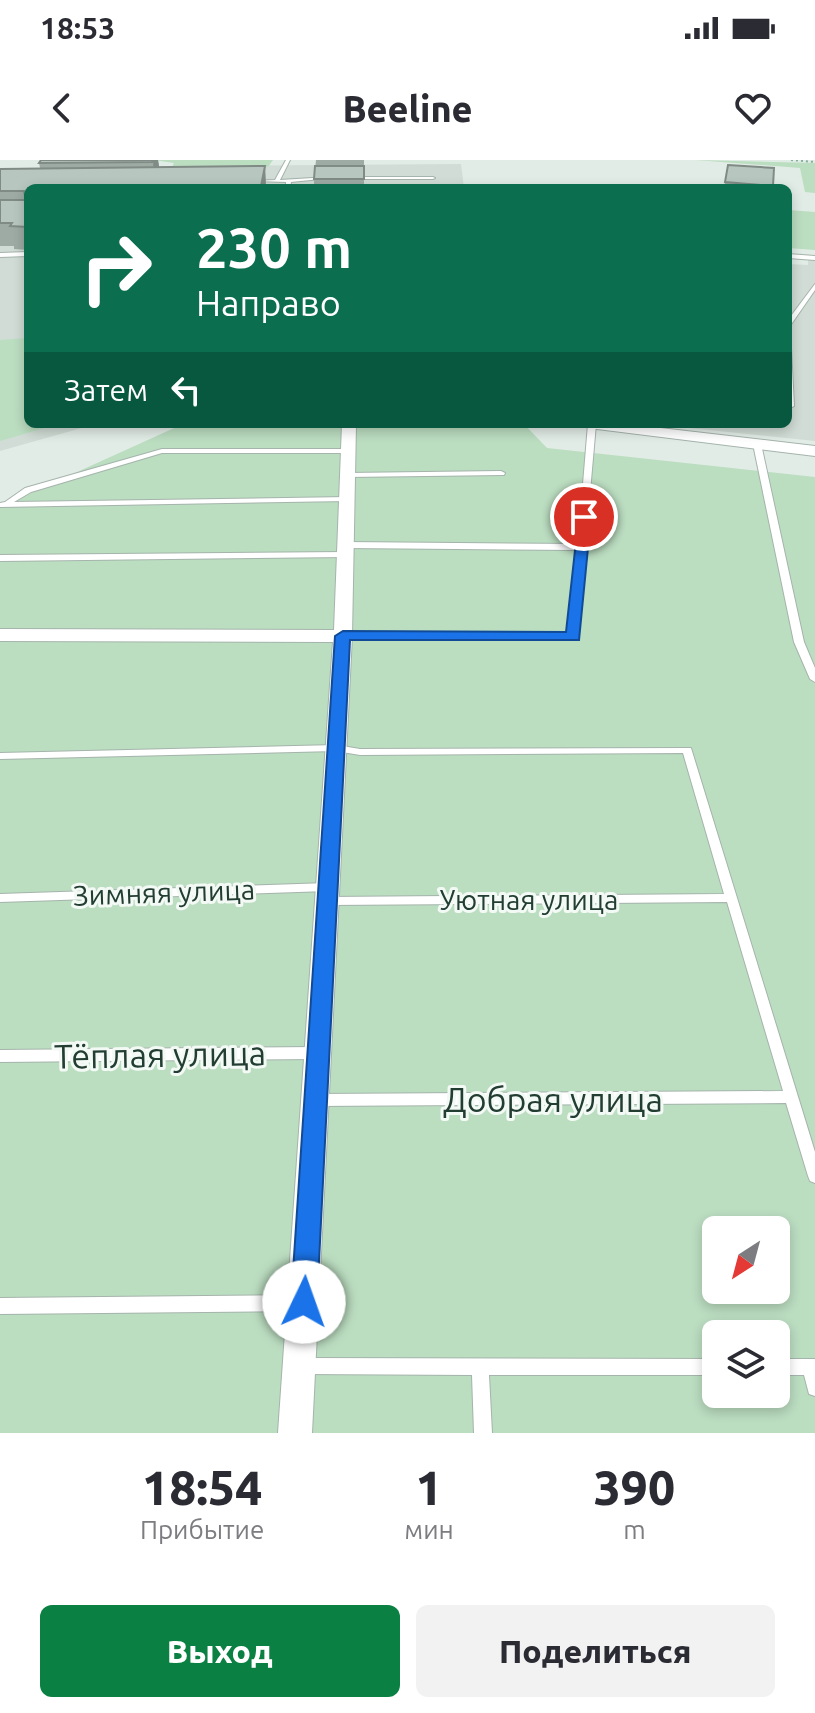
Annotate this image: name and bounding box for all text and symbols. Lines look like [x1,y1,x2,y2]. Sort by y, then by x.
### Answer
text: 18:53 [40,11,115,45]
icon: back [40,86,84,130]
icon: heart [731,86,775,130]
text: Beeline [342,88,473,129]
icon: right [64,216,168,320]
text: 230 m [196,216,352,279]
text: Направо [196,282,341,323]
icon: left [164,368,208,412]
text: Затем [64,373,148,407]
pin [550,483,618,551]
icon: arrive [562,495,606,539]
street label: Зимняя улица [72,873,256,911]
street label: Уютная улица [439,884,619,915]
street label: Тёплая улица [54,1033,266,1075]
street label: Добрая улица [443,1080,663,1118]
north arrow [702,1216,790,1304]
map controls [702,1216,790,1408]
position arrow [262,1260,346,1344]
button: layers [702,1320,790,1408]
text: 18:54 [142,1460,262,1514]
text: 1 [416,1460,443,1514]
text: 390 [594,1460,675,1514]
text: Прибытие [140,1515,264,1544]
text: мин [404,1515,454,1544]
text: m [623,1515,646,1544]
button: Выход [40,1605,400,1697]
button: Поделиться [416,1605,775,1697]

